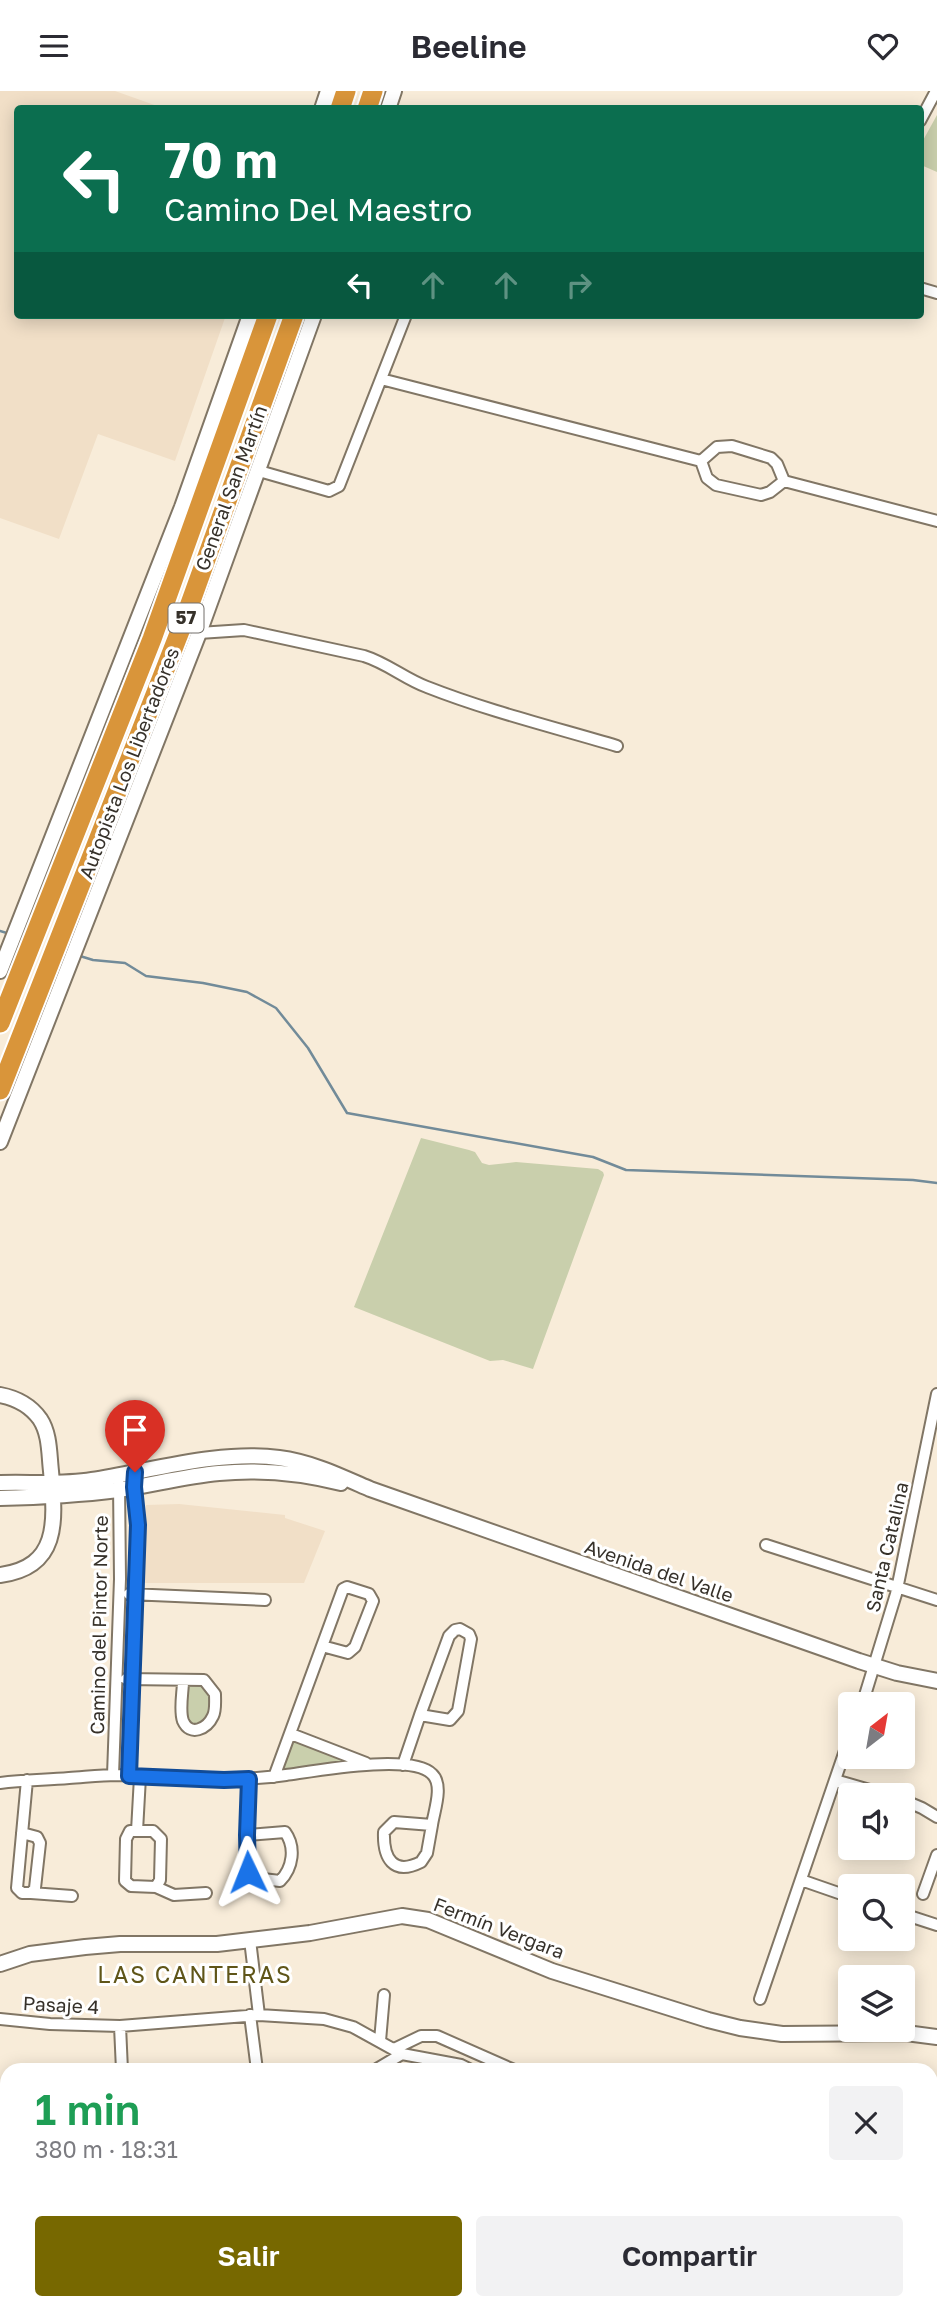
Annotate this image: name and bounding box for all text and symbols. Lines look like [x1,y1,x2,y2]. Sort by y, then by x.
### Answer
icon: menu [35,27,73,65]
text: Beeline [410,27,527,65]
icon: heart [864,27,902,65]
text: 70 m [164,130,278,189]
icon: left [49,133,140,224]
text: Camino Del Maestro [164,190,472,228]
icon: left [341,266,379,304]
icon: ahead [414,266,452,304]
icon: ahead [487,266,525,304]
icon: right [560,266,598,304]
street label: General San Martín [190,402,271,574]
road number: 57 [168,603,204,633]
street label: Autopista Los Libertadores [74,644,183,882]
pin [105,1400,165,1472]
icon: arrive [116,1411,154,1449]
street label: Santa Catalina [860,1480,913,1614]
street label: Camino del Pintor Norte [85,1515,112,1735]
street label: Avenida del Valle [582,1534,737,1607]
north arrow [838,1692,915,1769]
map controls [838,1692,915,2042]
button: sound [838,1783,915,1860]
position arrow [211,1835,285,1909]
button: search [838,1874,915,1951]
street label: Fermín Vergara [431,1892,568,1963]
district label: LAS CANTERAS [97,1960,293,1988]
button: layers [838,1965,915,2042]
street label: Pasaje 4 [22,1991,100,2018]
text: 1 min [35,2084,140,2134]
button: close [829,2086,903,2160]
text: 380 m · 18:31 [35,2135,178,2163]
button: Salir [35,2216,462,2296]
button: Compartir [476,2216,903,2296]

